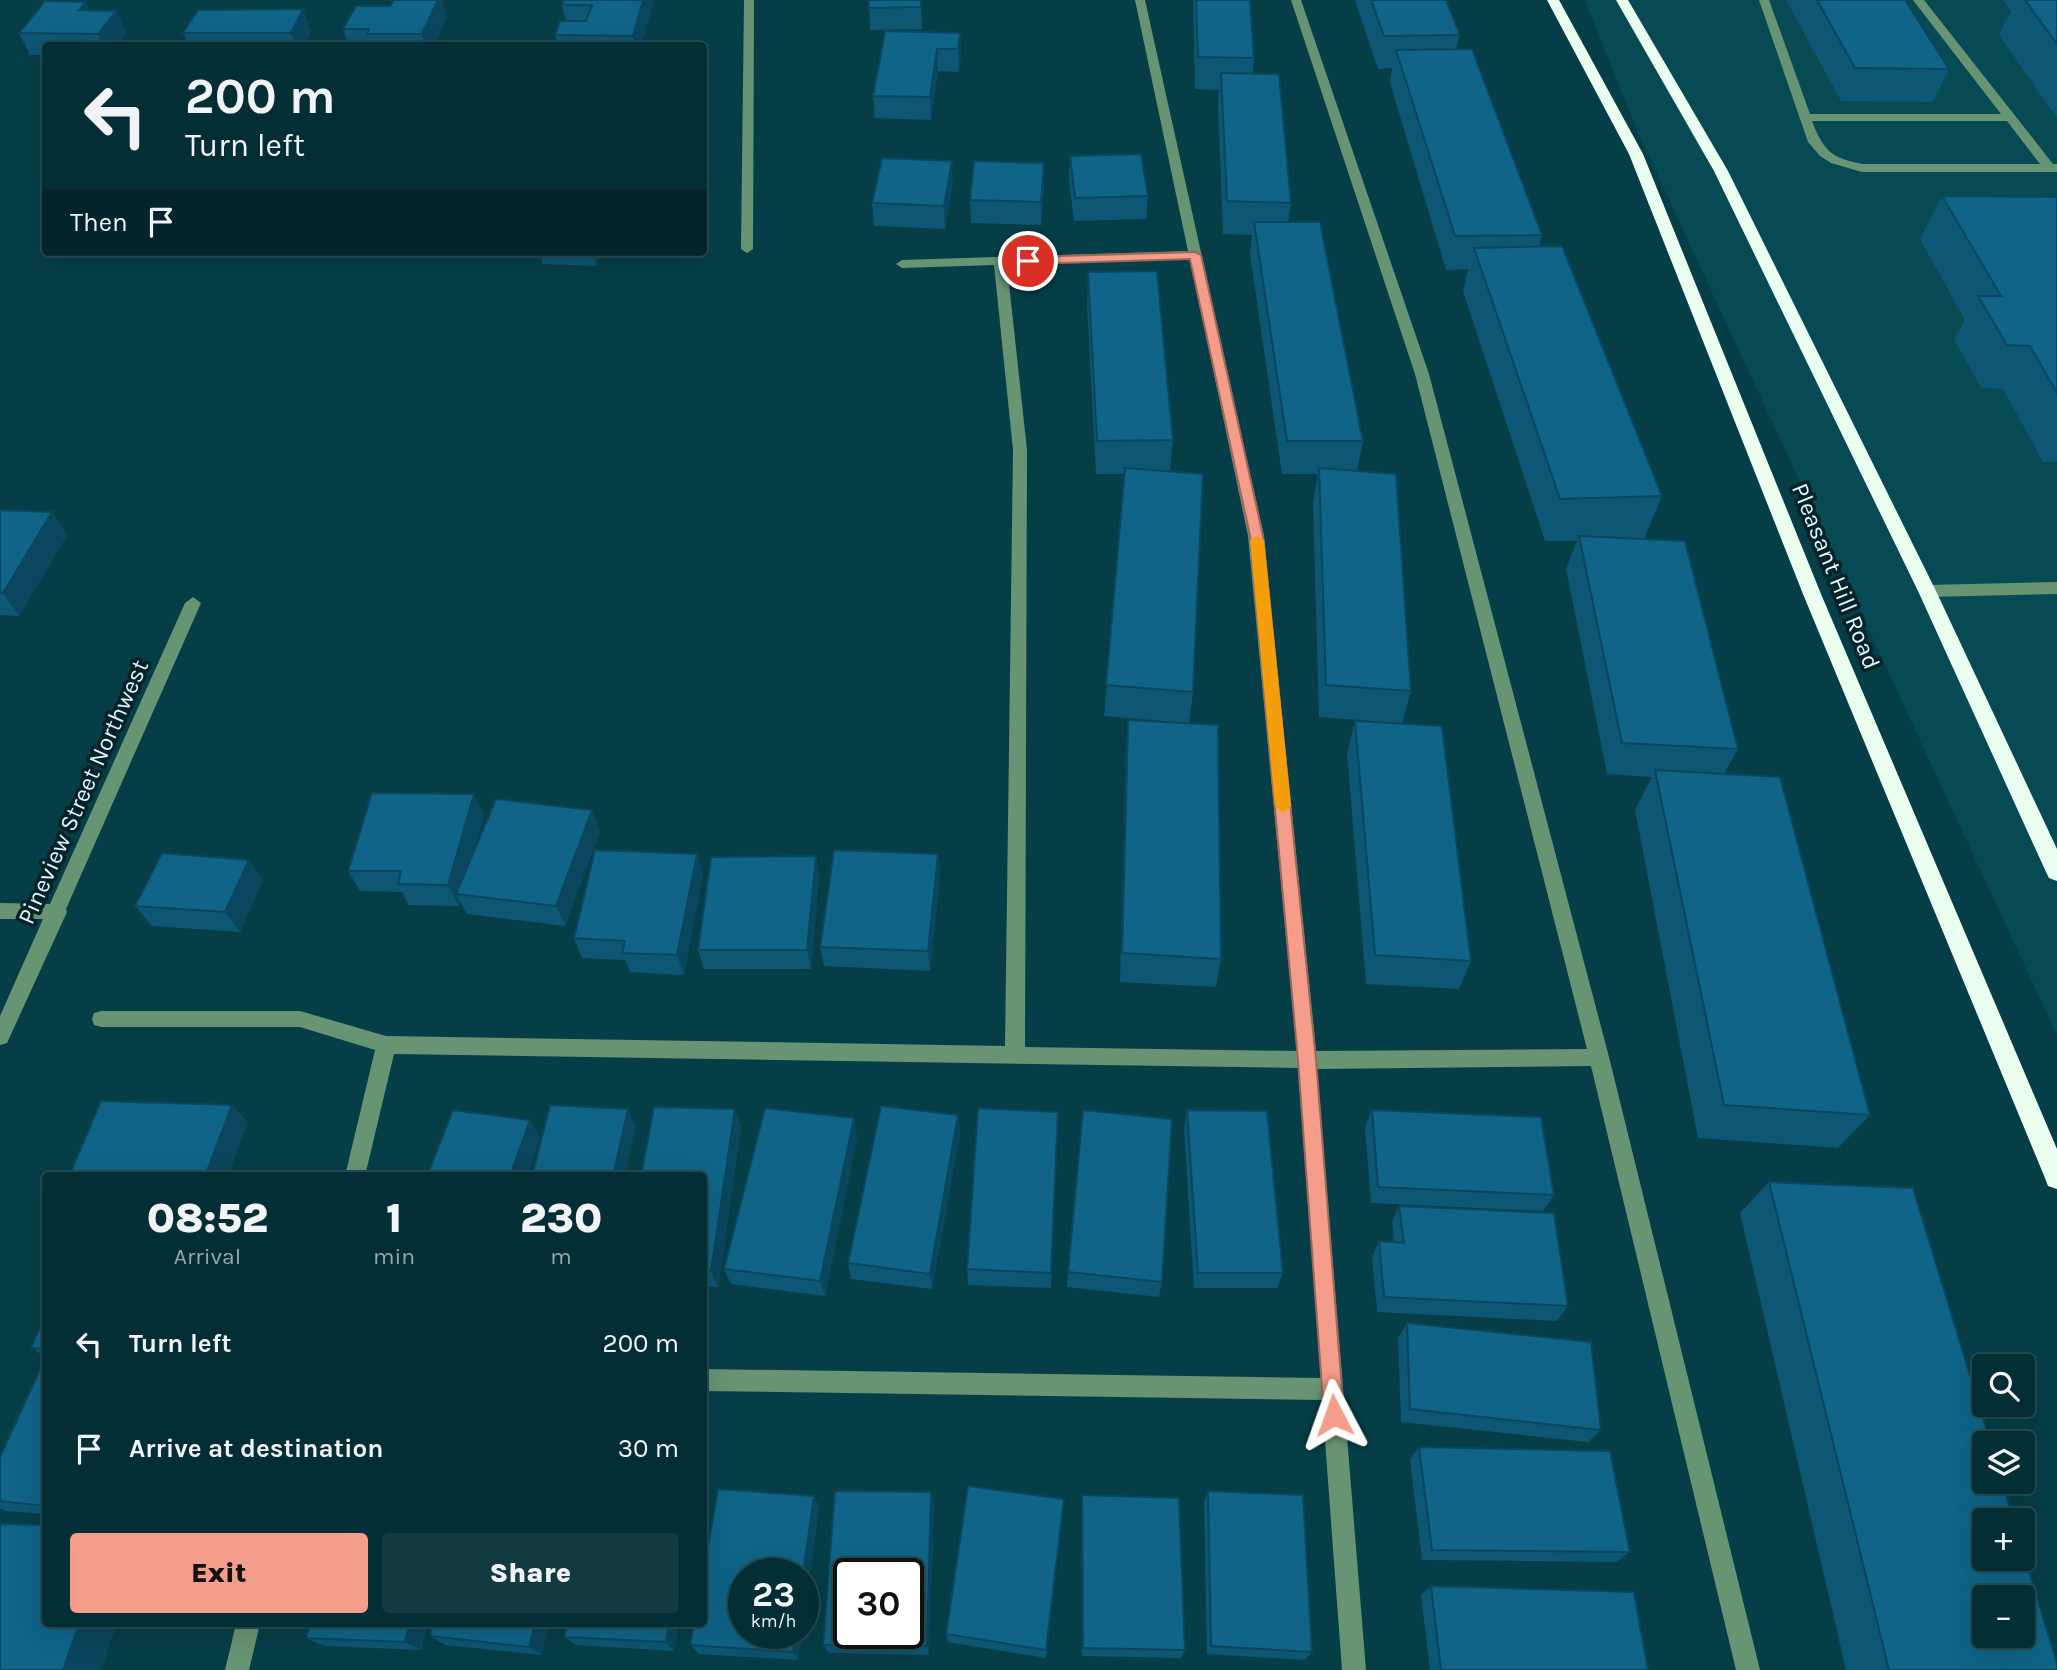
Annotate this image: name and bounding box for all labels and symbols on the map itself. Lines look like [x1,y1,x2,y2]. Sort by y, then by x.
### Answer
pin [998,231,1058,291]
street label: Pleasant Hill Road [1786,479,1886,673]
street label: Pineview Street Northwest [12,655,154,929]
position arrow [1297,1378,1371,1452]
speed limit sign: 30 [833,1558,924,1649]

